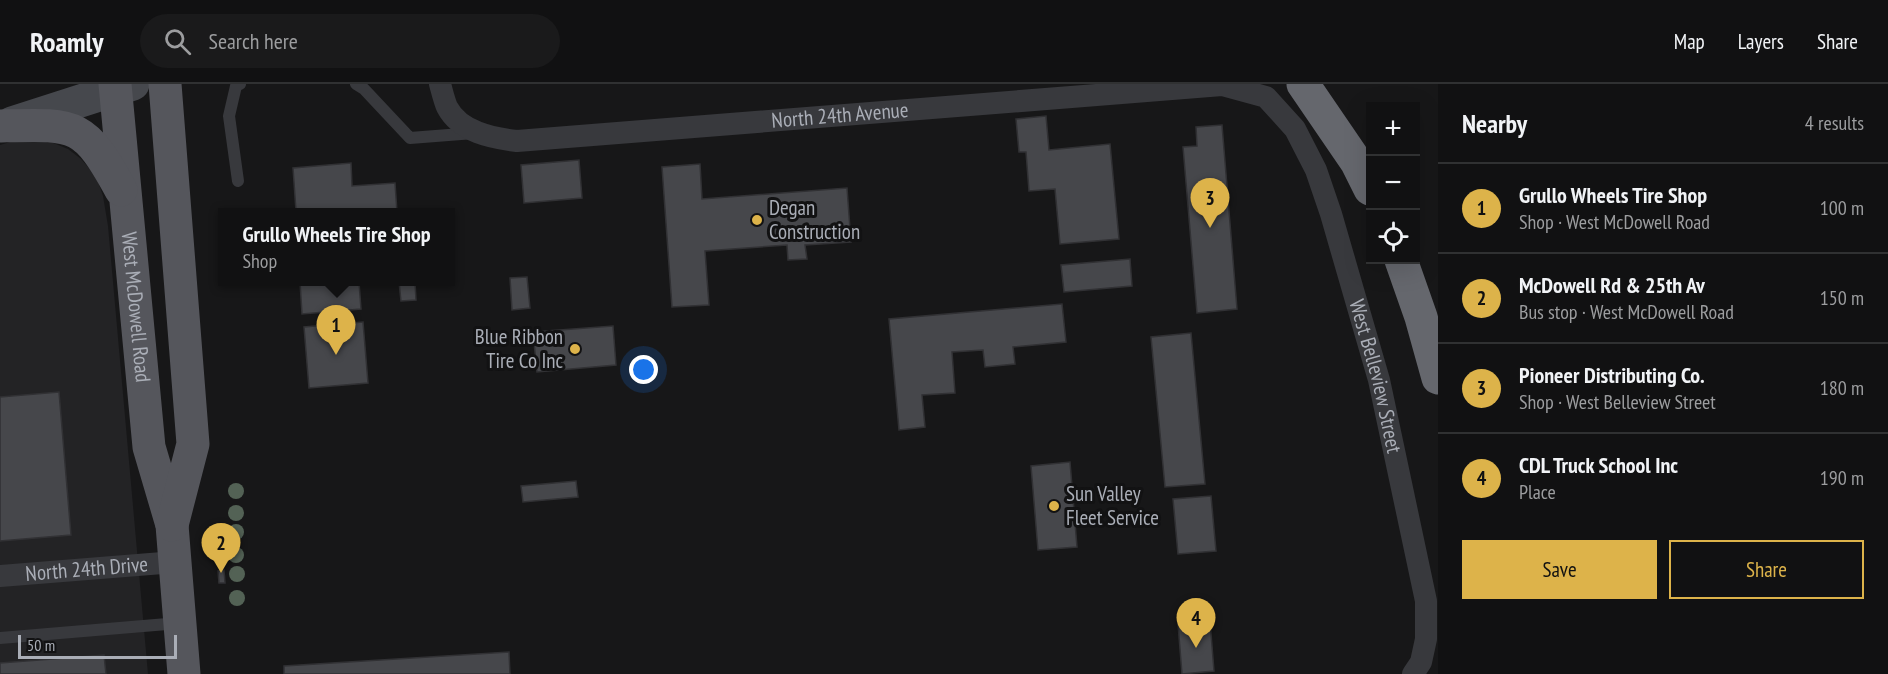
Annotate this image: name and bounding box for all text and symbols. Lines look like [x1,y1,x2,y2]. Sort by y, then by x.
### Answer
search box [140,14,560,68]
text: Roamly [30,23,104,60]
icon: search [161,25,194,58]
text: Search here [209,27,298,55]
text: Map [1674,28,1705,55]
text: Layers [1738,28,1784,55]
text: Share [1817,28,1858,55]
street label: North 24th Avenue [770,96,909,134]
map controls [1366,102,1420,264]
button: + [1366,102,1420,156]
text: Nearby [1462,107,1527,140]
text: 4 results [1805,110,1864,136]
button: − [1366,156,1420,210]
pin: 3 [1190,178,1230,228]
text: Grullo Wheels Tire Shop [1519,181,1707,209]
place label: Degan Construction [769,194,860,245]
text: 1 [1477,195,1486,221]
text: 100 m [1820,195,1864,221]
popup [218,208,455,286]
text: Shop · West McDowell Road [1519,209,1710,235]
button: locate [1366,210,1420,264]
marker: Degan Construction [750,213,764,227]
text: Grullo Wheels Tire Shop [242,220,431,248]
street label: West McDowell Road [116,230,157,384]
text: Shop [242,248,277,274]
text: McDowell Rd & 25th Av [1519,271,1705,299]
text: 2 [1477,285,1486,311]
text: 150 m [1820,285,1864,311]
street label: West Belleview Street [1343,296,1408,456]
text: Bus stop · West McDowell Road [1519,299,1734,325]
pin: 1 [316,306,356,355]
place label: Blue Ribbon Tire Co Inc [475,323,564,374]
marker: Blue Ribbon Tire Co Inc [568,342,582,356]
your location [629,355,658,384]
text: Pioneer Distributing Co. [1519,361,1705,389]
text: 3 [1477,375,1486,401]
text: 180 m [1820,375,1864,401]
text: Shop · West Belleview Street [1519,389,1716,415]
text: CDL Truck School Inc [1519,451,1678,479]
text: 4 [1477,465,1486,491]
text: 190 m [1820,465,1864,491]
text: Place [1519,479,1556,505]
place label: Sun Valley Fleet Service [1066,480,1159,531]
marker: Sun Valley Fleet Service [1047,499,1061,513]
pin: 2 [202,524,240,573]
button: Save [1462,540,1657,599]
button: Share [1669,540,1864,599]
street label: North 24th Drive [24,550,149,587]
pin: 4 [1176,598,1216,648]
scale bar [18,632,177,660]
text: 50 m [27,635,55,655]

